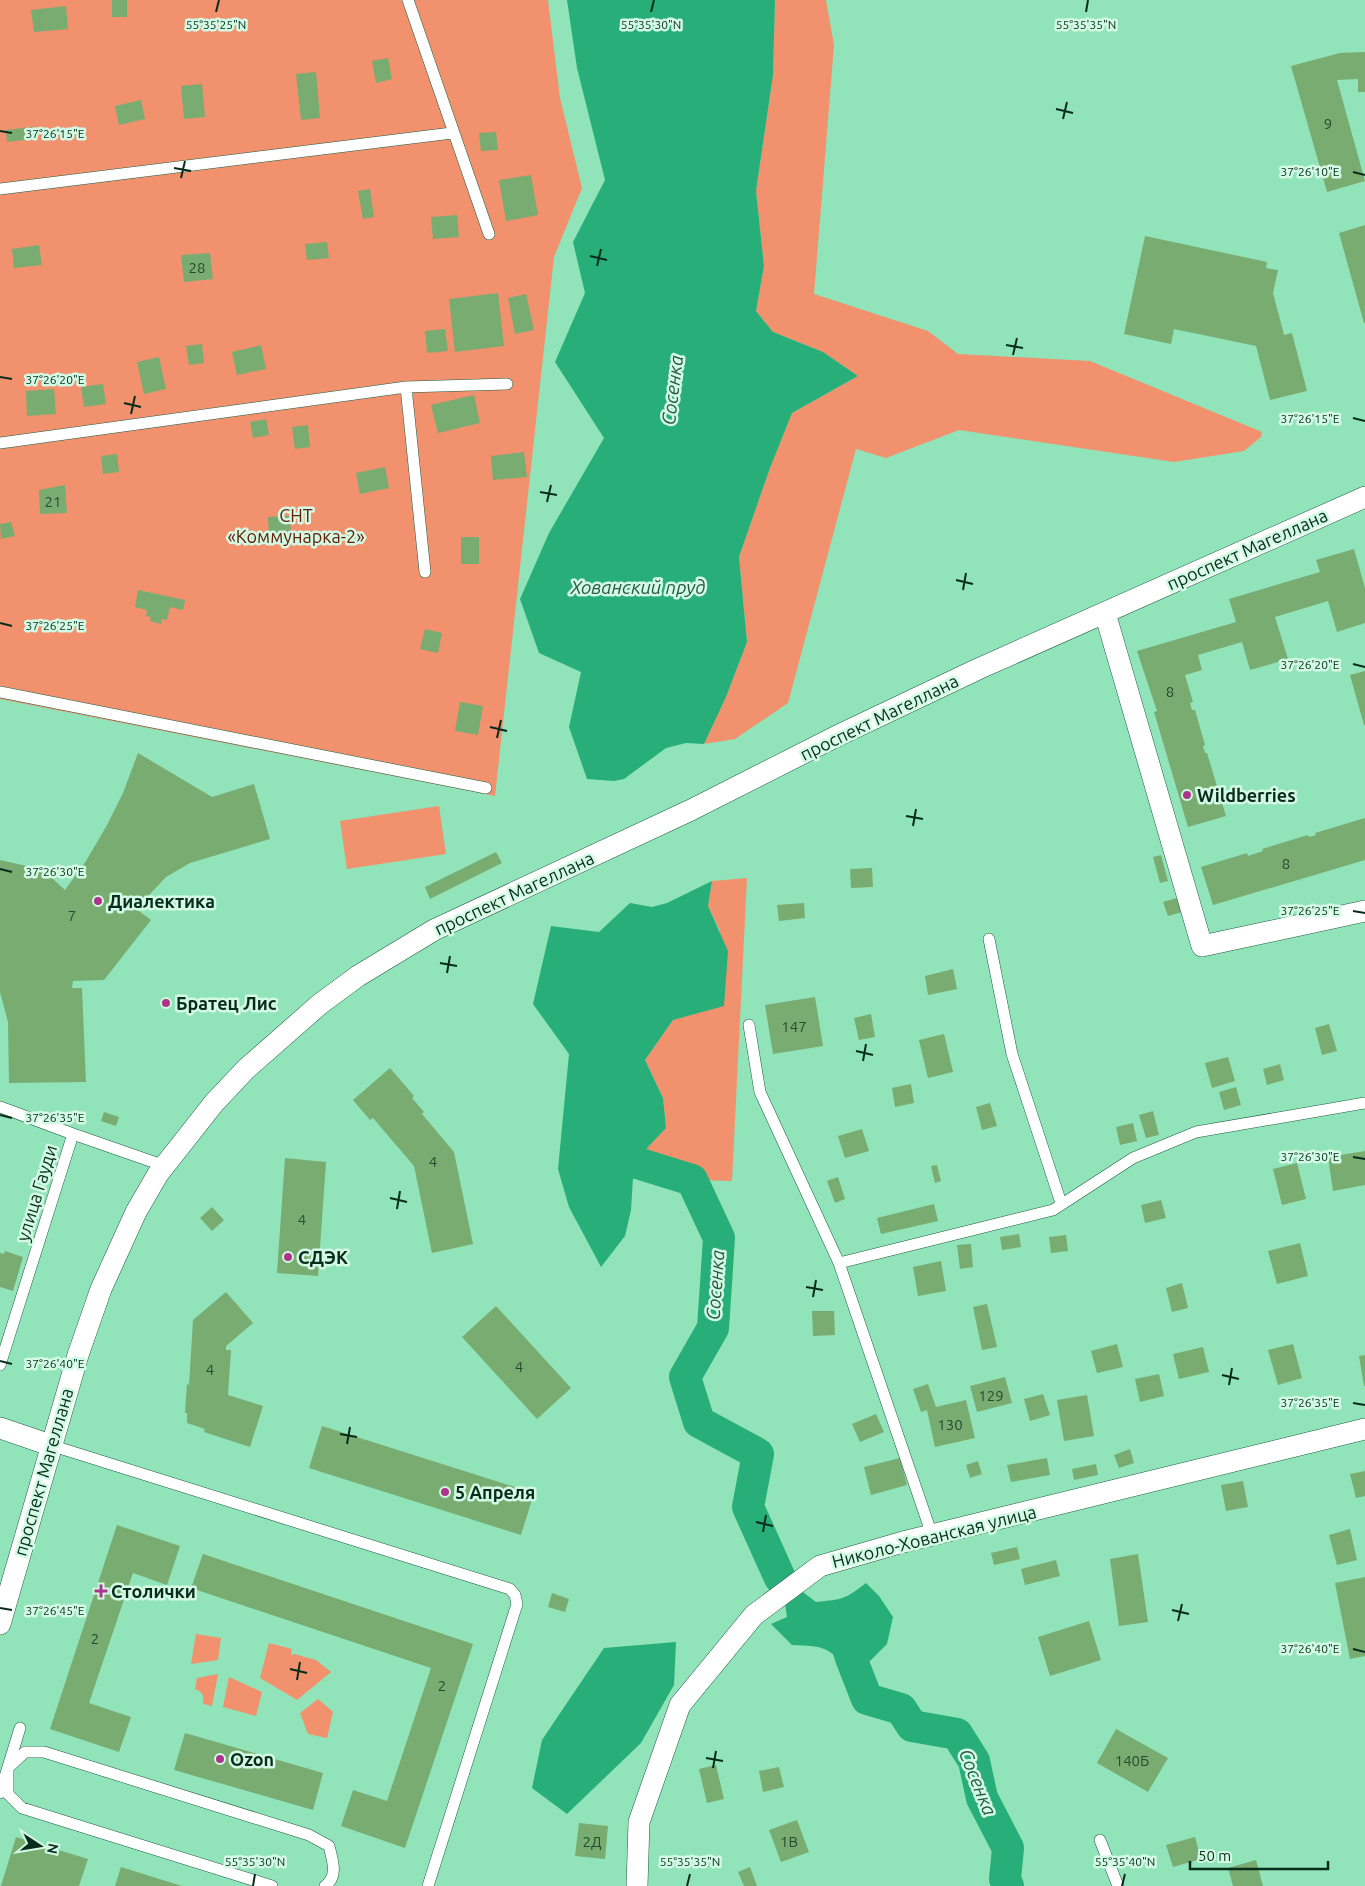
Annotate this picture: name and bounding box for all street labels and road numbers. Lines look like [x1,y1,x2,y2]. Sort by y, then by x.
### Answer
street label: проспект Магеллана [1164,505,1330,593]
street label: проспект Магеллана [797,670,961,764]
street label: проспект Магеллана [431,847,597,939]
street label: улица Гауди [12,1142,60,1244]
street label: проспект Магеллана [9,1386,77,1558]
street label: Николо-Хованская улица [830,1501,1038,1571]

